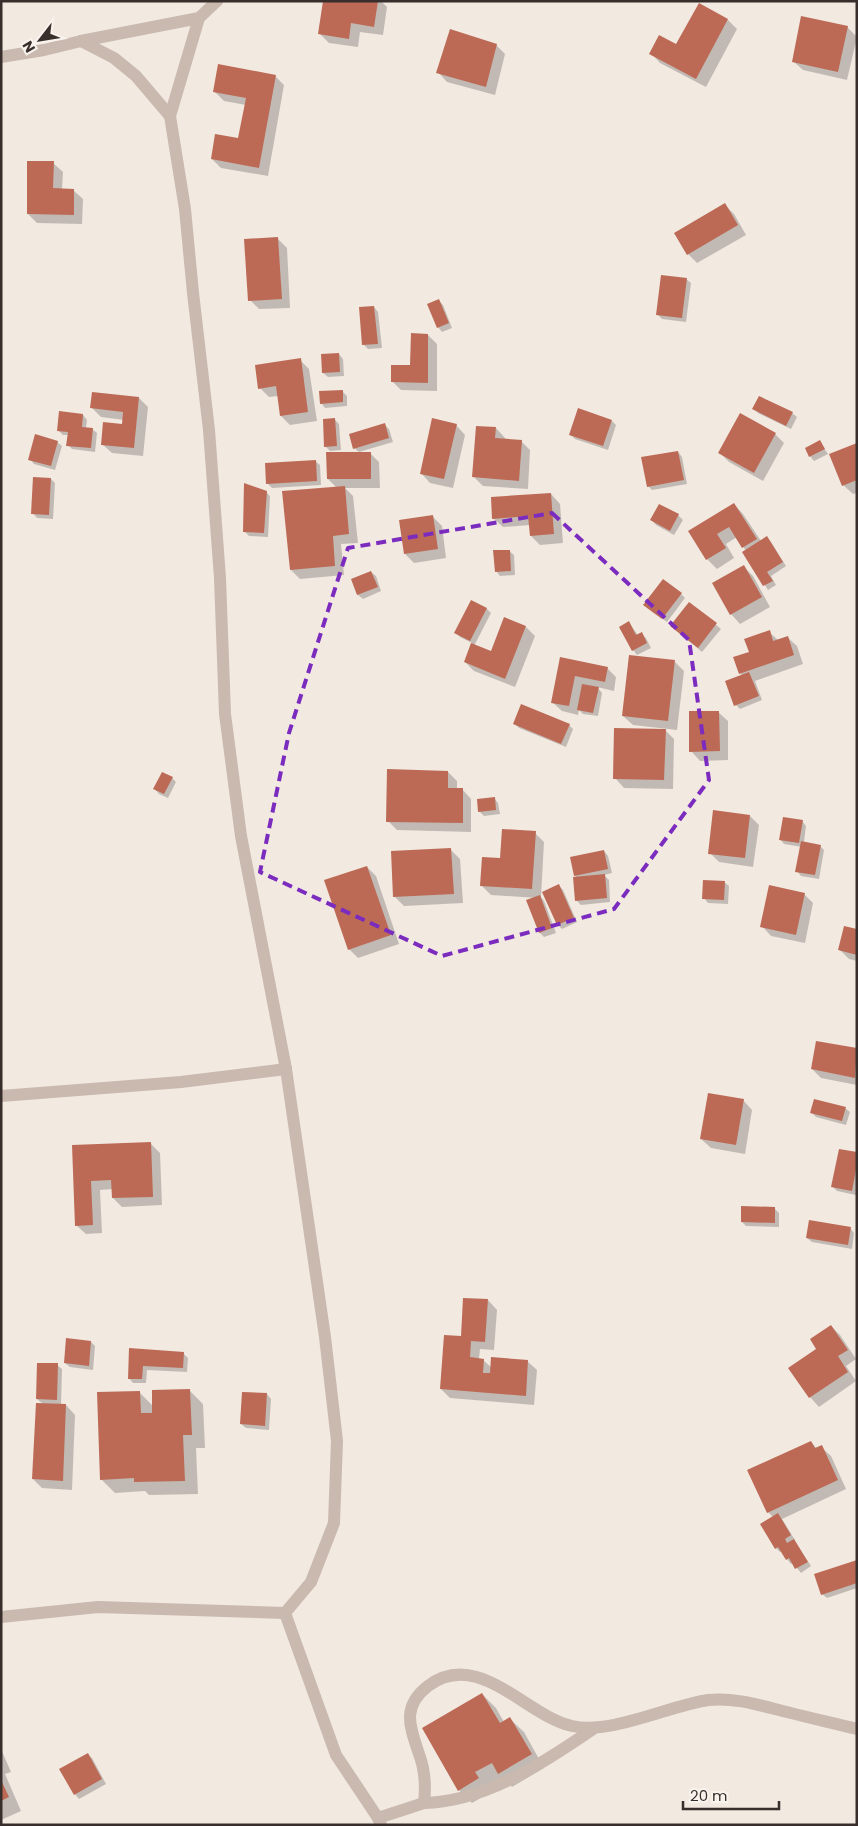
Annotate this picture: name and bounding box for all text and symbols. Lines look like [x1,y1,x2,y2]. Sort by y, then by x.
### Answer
north arrow [15,15,65,65]
text: N [18,37,40,56]
scale bar [683,1778,779,1810]
text: 20 m [690,1785,728,1806]

